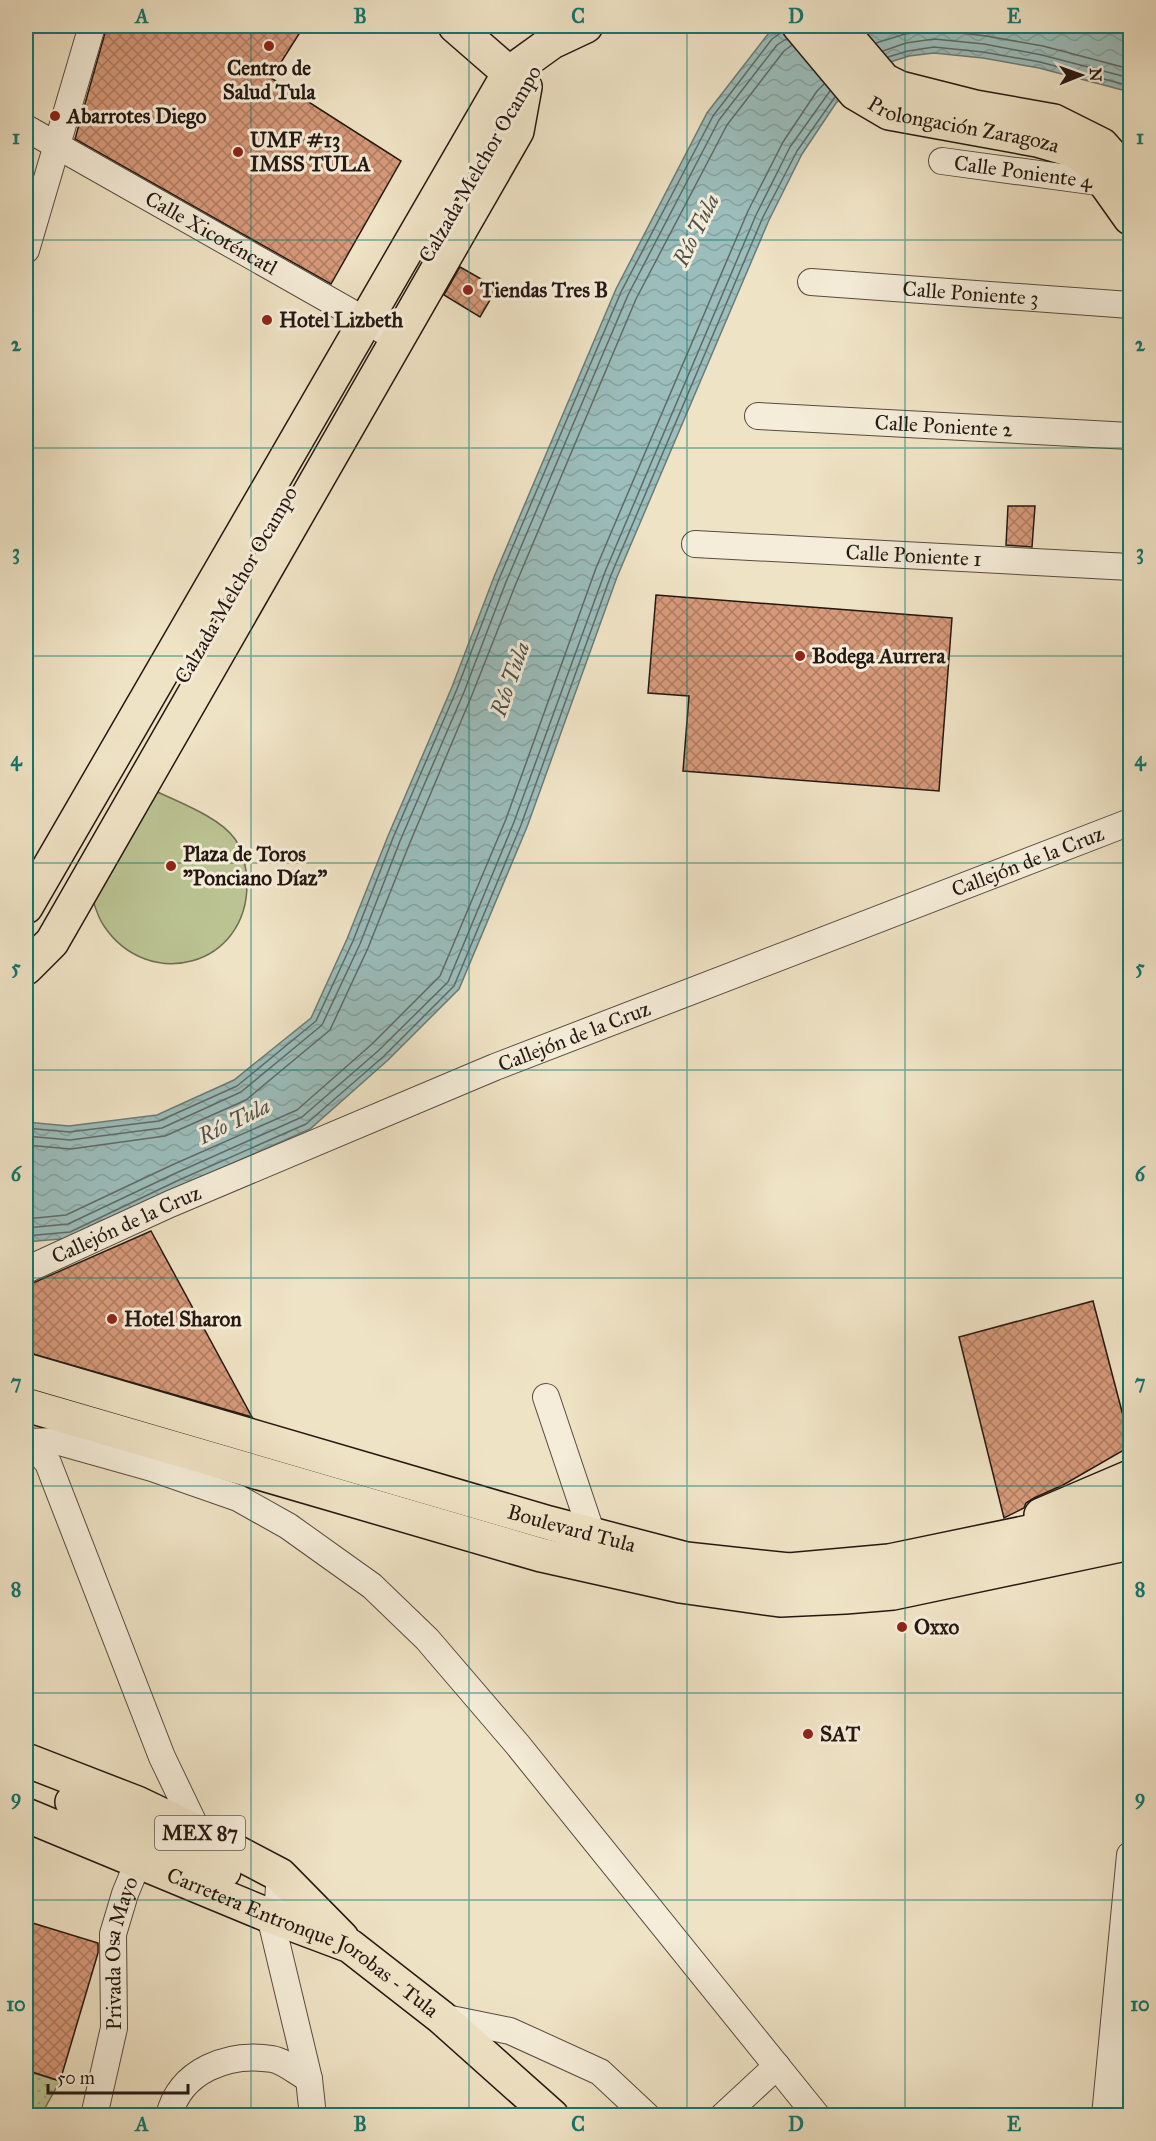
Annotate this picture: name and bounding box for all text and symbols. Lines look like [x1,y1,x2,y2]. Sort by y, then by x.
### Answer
text: A [133,4,149,28]
text: B [353,4,367,28]
text: C [571,4,585,28]
text: D [788,4,804,28]
text: E [1007,4,1022,28]
marker: Centro de Salud Tula [262,39,276,53]
north arrow [1051,45,1111,105]
place label: Centro de Salud Tula [223,55,316,105]
street label: Calzada Melchor Ocampo [413,61,547,267]
text: N [1086,68,1105,82]
street label: Prolongación Zaragoza [863,90,1063,159]
place label: Abarrotes Diego [65,103,207,129]
marker: Abarrotes Diego [48,109,62,123]
text: 1 [12,125,20,149]
text: 1 [1136,125,1144,149]
place label: UMF #13 IMSS TULA [250,127,371,177]
marker: UMF #13 IMSS TULA [231,145,245,159]
street label: Calle Poniente 4 [952,150,1095,194]
street label: Calle Xicoténcatl [141,185,282,281]
water label: Río Tula [667,190,725,271]
street label: Calle Poniente 3 [902,276,1039,311]
place label: Tiendas Tres B [479,277,608,303]
marker: Tiendas Tres B [461,283,475,297]
place label: Hotel Lizbeth [279,307,403,333]
marker: Hotel Lizbeth [260,313,274,327]
text: 2 [11,332,22,356]
text: 2 [1135,332,1146,356]
street label: Calle Poniente 2 [874,409,1014,443]
street label: Calzada Melchor Ocampo [169,482,303,688]
street label: Calle Poniente 1 [845,539,982,572]
text: 3 [12,540,20,565]
text: 3 [1136,540,1144,565]
water label: Río Tula [484,638,535,721]
place label: Bodega Aurrera [812,643,946,669]
marker: Bodega Aurrera [793,649,807,663]
text: 4 [10,747,22,772]
text: 4 [1134,747,1146,772]
street label: Callejón de la Cruz [948,820,1108,903]
place label: Plaza de Toros "Ponciano Díaz" [183,841,327,891]
marker: Plaza de Toros "Ponciano Díaz" [164,859,178,873]
text: 5 [11,955,21,979]
text: 5 [1135,955,1145,979]
street label: Callejón de la Cruz [494,995,654,1078]
water label: Río Tula [193,1092,274,1150]
text: 6 [11,1162,23,1186]
text: 6 [1135,1162,1147,1186]
street label: Callejón de la Cruz [47,1179,205,1270]
place label: Hotel Sharon [124,1306,242,1332]
marker: Hotel Sharon [105,1312,119,1326]
text: 7 [11,1370,22,1394]
text: 7 [1135,1370,1146,1394]
street label: Boulevard Tula [504,1499,638,1558]
text: 8 [11,1577,21,1601]
text: 8 [1135,1577,1145,1601]
place label: Oxxo [914,1614,959,1640]
marker: Oxxo [895,1620,909,1634]
place label: SAT [820,1721,861,1747]
marker: SAT [801,1727,815,1741]
text: 9 [11,1785,21,1810]
text: 9 [1135,1785,1145,1810]
road number: MEX 87 [155,1816,245,1850]
street label: Carretera Entronque Jorobas - Tula [163,1862,444,2023]
street label: Privada Osa Mayo [99,1872,144,2030]
text: 10 [6,1992,26,2016]
text: 10 [1130,1992,1150,2016]
scale bar [48,2057,188,2095]
text: 50 m [57,2067,95,2089]
text: A [133,2112,149,2136]
text: B [353,2112,367,2136]
text: C [571,2112,585,2136]
text: D [788,2112,804,2136]
text: E [1007,2112,1022,2136]

